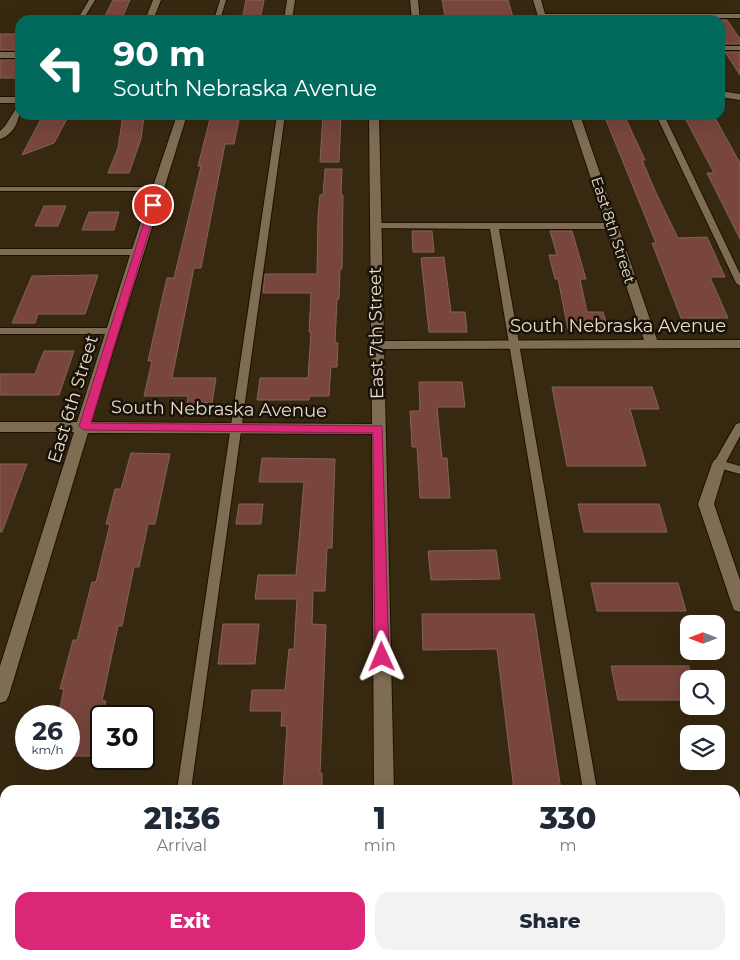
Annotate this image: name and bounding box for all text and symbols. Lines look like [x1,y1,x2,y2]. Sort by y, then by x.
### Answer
text: 90 m [113,32,206,75]
icon: left [30,35,95,100]
text: South Nebraska Avenue [113,75,377,102]
street label: East 8th Street [587,174,640,286]
pin [132,184,174,226]
icon: arrive [139,191,167,219]
street label: East 7th Street [364,267,388,399]
street label: South Nebraska Avenue [510,315,726,337]
street label: East 6th Street [43,332,103,466]
street label: South Nebraska Avenue [111,396,327,422]
north arrow [680,615,725,660]
map controls [680,615,725,770]
position arrow [355,630,407,682]
button: search [680,670,725,715]
speed limit sign: 30 [90,705,155,770]
text: 26 [32,716,63,746]
button: layers [680,725,725,770]
text: km/h [31,742,64,757]
text: 21:36 [144,800,220,837]
text: 1 [374,800,386,837]
text: 330 [540,800,596,837]
text: Arrival [157,836,207,855]
text: min [364,836,396,855]
text: m [559,836,576,855]
button: Exit [15,892,365,950]
button: Share [375,892,725,950]

